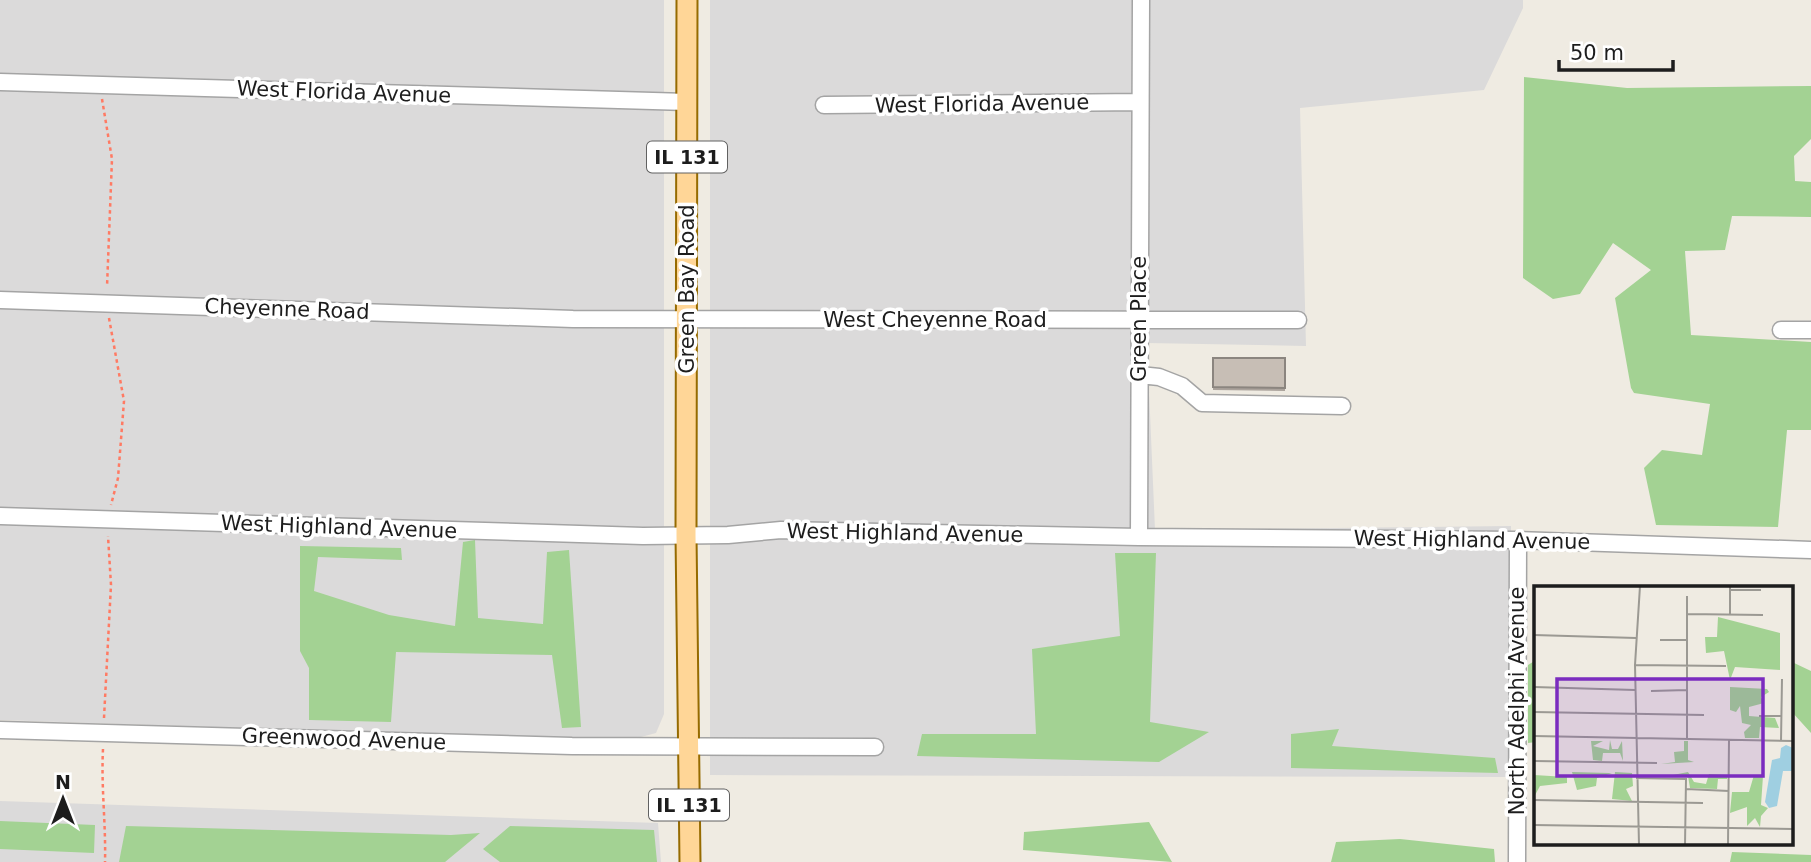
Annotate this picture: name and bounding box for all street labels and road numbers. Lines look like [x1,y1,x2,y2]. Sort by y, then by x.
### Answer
street label: West Florida Avenue [236,76,452,108]
street label: West Florida Avenue [875,90,1089,118]
road number: IL 131 [647,141,727,172]
street label: Green Bay Road [675,204,699,374]
street label: Green Place [1127,256,1151,382]
street label: Cheyenne Road [204,294,370,324]
street label: West Cheyenne Road [823,308,1047,332]
street label: West Highland Avenue [220,511,458,543]
street label: West Highland Avenue [787,519,1023,547]
street label: West Highland Avenue [1354,526,1590,554]
street label: North Adelphi Avenue [1505,587,1529,815]
street label: Greenwood Avenue [241,723,447,755]
road number: IL 131 [649,790,729,820]

